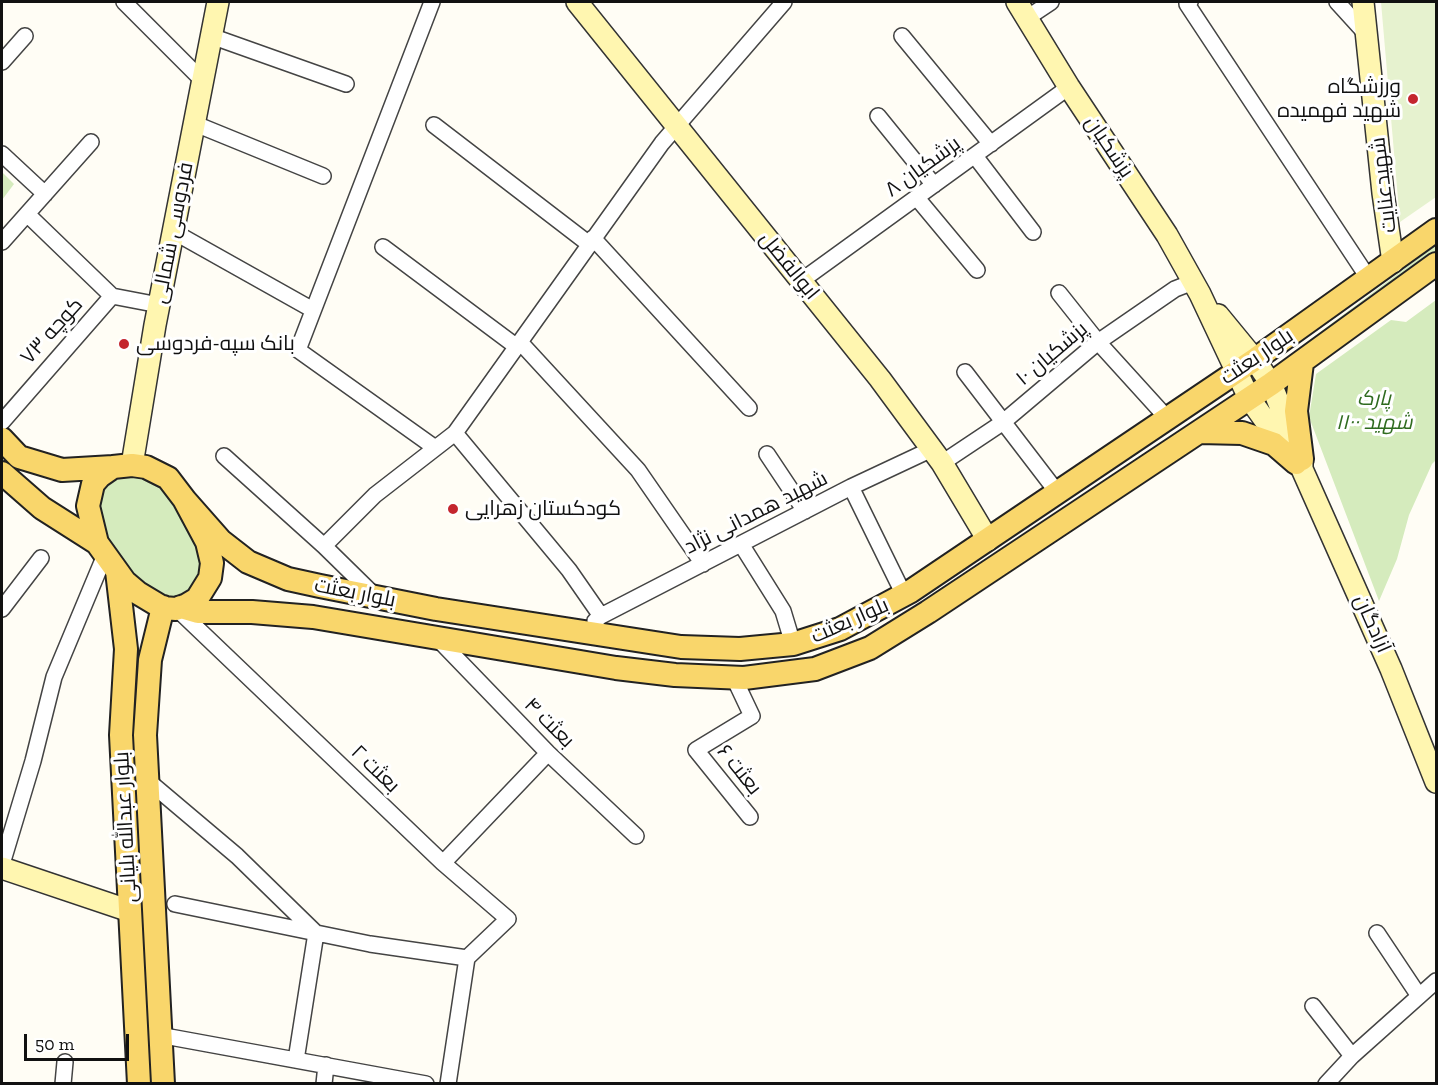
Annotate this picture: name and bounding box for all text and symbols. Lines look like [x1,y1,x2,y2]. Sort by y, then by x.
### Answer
place label: ورزشگاه شهید فهمیده [1277,74,1401,124]
marker: ورزشگاه شهید فهمیده [1406,92,1420,106]
street label: پزشکیان [1079,111,1139,183]
street label: پزشکیان ۸ [880,131,966,203]
street label: شهیدعنایت [1366,136,1402,234]
street label: فردوسی شمالی [147,160,199,306]
street label: ابوالفضل [754,227,824,305]
street label: کوچه ۷۳ [15,292,89,370]
street label: پزشکیان ۱۰ [1011,317,1093,391]
street label: بلوار بعثت [1216,324,1298,390]
place label: بانک سپه-فردوسی [136,331,295,357]
marker: بانک سپه-فردوسی [117,337,131,351]
park label: پارک ۱۱۰۰ شهید [1336,386,1412,436]
street label: شهید همدانی نژاد [680,466,832,560]
place label: کودکستان زهرایی [465,496,621,522]
marker: کودکستان زهرایی [446,502,460,516]
street label: بلوار بعثت [312,573,398,613]
street label: آزادگان [1348,591,1396,657]
street label: بلوار بعثت [807,593,893,649]
street label: بعثت ۴ [519,693,579,753]
street label: بعثت ۲ [345,740,405,798]
street label: بعثت ۶ [711,740,767,800]
street label: بلوار عبدالله بلیانی [109,751,143,903]
scale bar [27,1022,132,1060]
text: 50 m [35,1033,74,1055]

